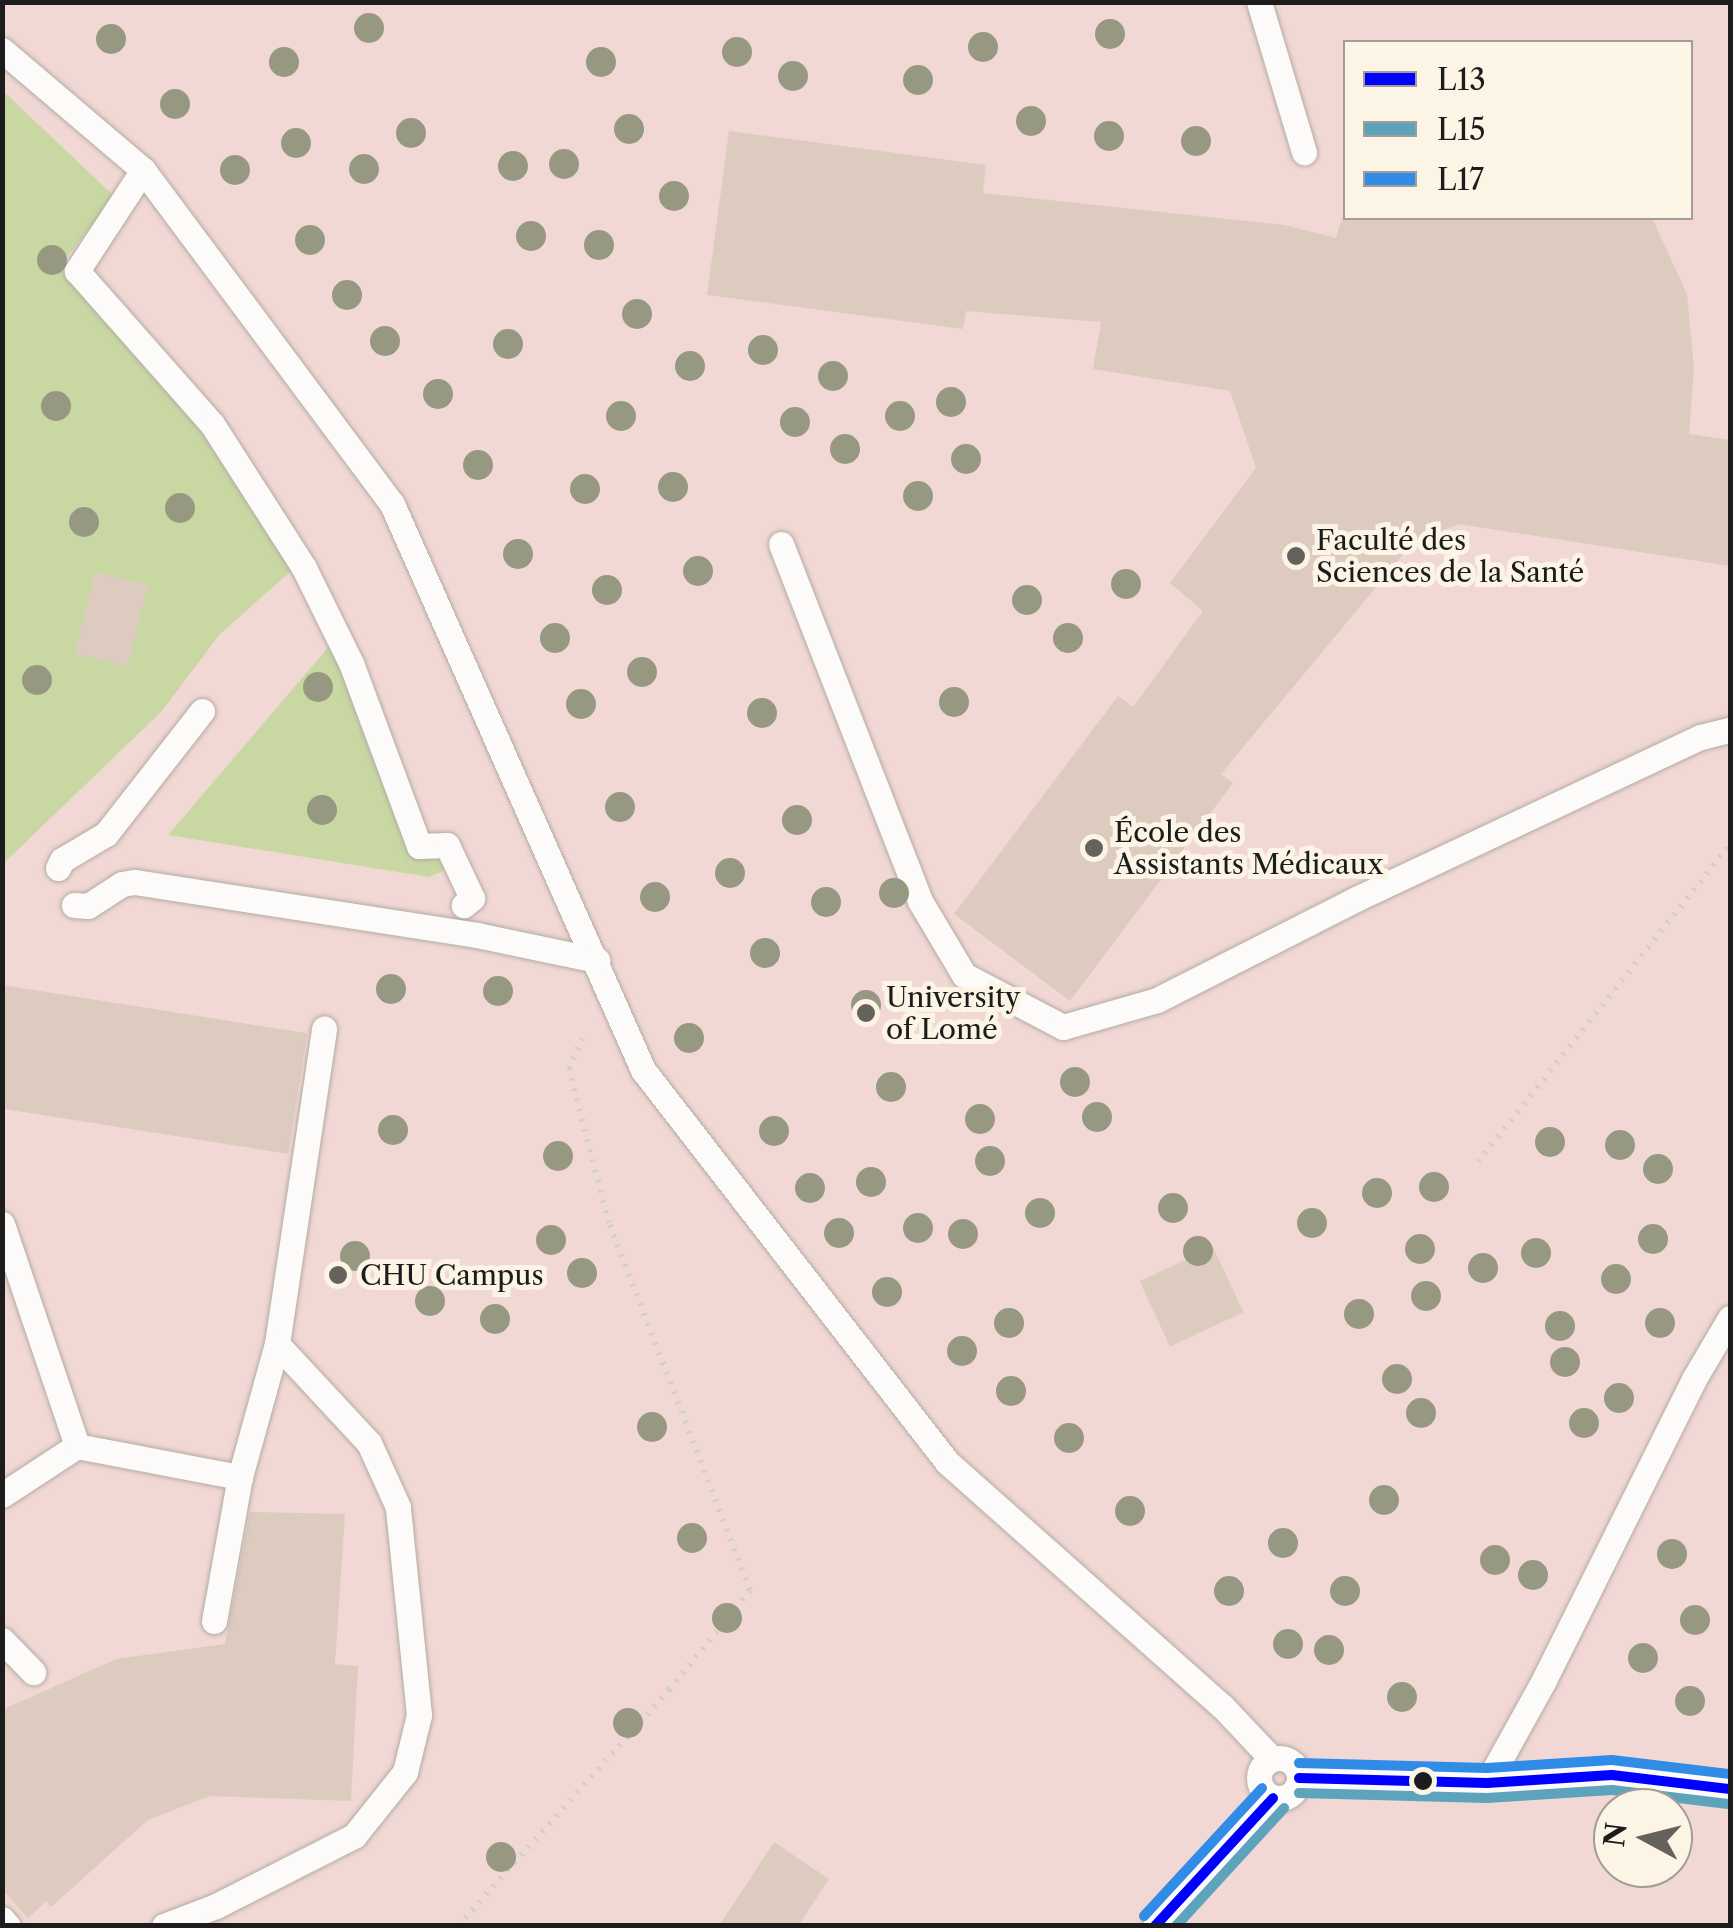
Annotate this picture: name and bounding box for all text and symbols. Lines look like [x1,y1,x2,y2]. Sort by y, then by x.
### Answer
legend [1343,40,1693,220]
text: L13 [1437,61,1486,98]
text: L15 [1437,111,1486,148]
text: L17 [1437,161,1484,198]
place label: Faculté des Sciences de la Santé [1316,523,1584,589]
marker: Faculté des Sciences de la Santé [1285,545,1307,567]
place label: École des Assistants Médicaux [1114,815,1383,881]
marker: École des Assistants Médicaux [1083,837,1105,859]
place label: University of Lomé [886,980,1021,1046]
marker: University of Lomé [855,1002,877,1024]
place label: CHU Campus [360,1258,544,1292]
marker: CHU Campus [325,1262,351,1288]
unlabelled marker [1413,1771,1433,1791]
north arrow [1593,1788,1693,1888]
text: N [1597,1820,1634,1849]

